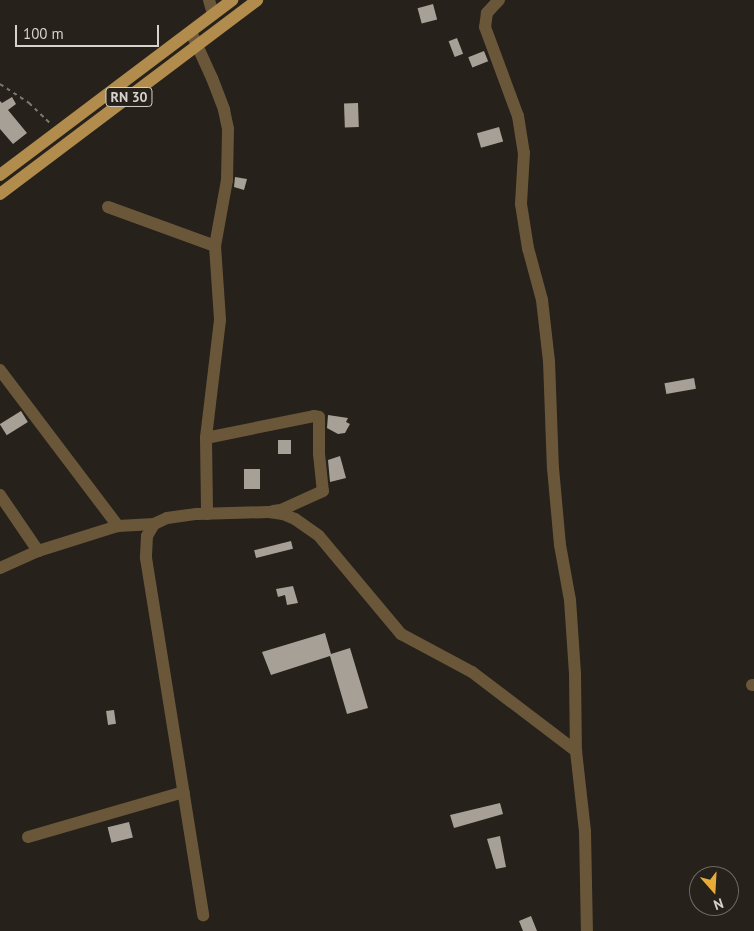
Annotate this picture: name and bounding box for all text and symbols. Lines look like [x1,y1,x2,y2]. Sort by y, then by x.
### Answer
scale bar [18,15,161,47]
text: 100 m [23,24,64,43]
road number: RN 30 [105,85,153,108]
north arrow [689,866,739,916]
text: N [711,894,726,914]

